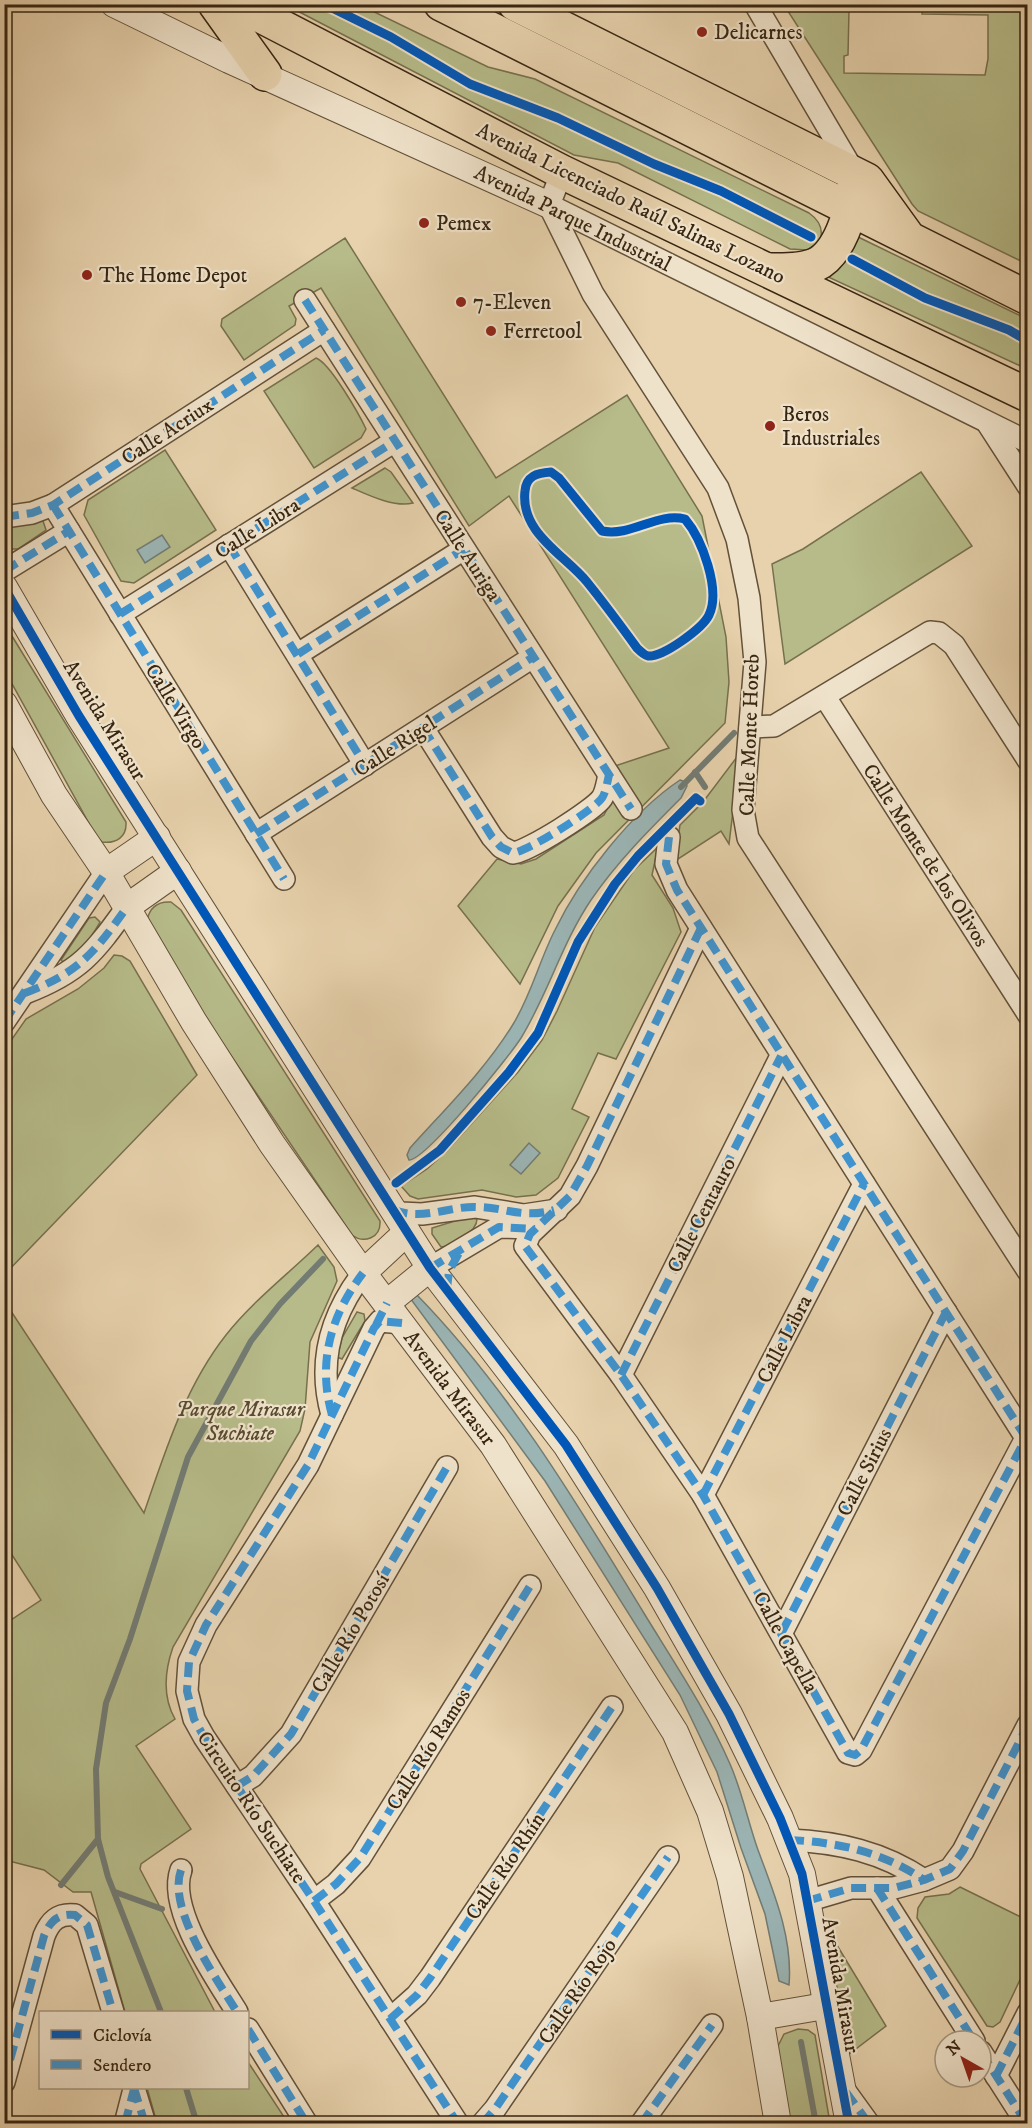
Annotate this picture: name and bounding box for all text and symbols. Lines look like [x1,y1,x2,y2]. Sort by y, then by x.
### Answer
place label: Delicarnes [714,20,802,46]
marker: Delicarnes [695,25,709,39]
street label: Avenida Licenciado Raúl Salinas Lozano [472,118,789,290]
street label: Avenida Parque Industrial [470,160,676,278]
place label: Pemex [436,211,491,237]
marker: Pemex [417,216,431,230]
place label: The Home Depot [99,263,248,289]
marker: The Home Depot [80,268,94,282]
place label: 7-Eleven [473,290,551,316]
marker: 7-Eleven [454,295,468,309]
place label: Ferretool [503,319,582,345]
marker: Ferretool [484,324,498,338]
street label: Calle Acriux [117,392,219,471]
place label: Beros Industriales [782,402,880,452]
marker: Beros Industriales [763,419,777,433]
street label: Calle Libra [210,492,305,565]
street label: Calle Auriga [428,505,507,607]
street label: Calle Monte Horeb [734,653,766,817]
street label: Avenida Mirasur [57,655,152,786]
street label: Calle Virgo [139,659,211,754]
street label: Calle Rigel [349,710,442,783]
street label: Calle Monte de los Olivos [856,759,994,952]
street label: Calle Centauro [662,1153,742,1277]
street label: Calle Libra [752,1291,818,1388]
street label: Avenida Mirasur [397,1326,501,1451]
park label: Parque Mirasur Suchiate [176,1397,306,1447]
street label: Calle Sirius [832,1424,898,1521]
street label: Calle Río Potosí [306,1568,396,1698]
street label: Calle Capella [747,1587,824,1698]
street label: Calle Río Ramos [381,1684,477,1815]
street label: Circuito Río Suchiate [191,1726,312,1889]
street label: Calle Río Rhín [460,1808,551,1925]
street label: Avenida Mirasur [815,1915,865,2055]
street label: Calle Río Rojo [533,1934,623,2049]
legend [39,2011,249,2089]
text: Ciclovía [93,2025,152,2047]
north arrow [933,2029,993,2089]
text: N [943,2036,965,2060]
text: Sendero [93,2055,151,2077]

